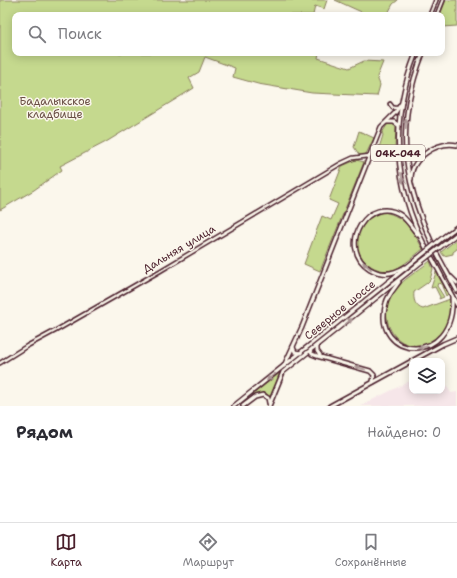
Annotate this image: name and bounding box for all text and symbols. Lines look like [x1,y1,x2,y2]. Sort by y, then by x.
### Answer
search box [12,12,445,56]
icon: search [26,23,48,45]
text: Поиск [58,24,102,44]
park label: Бадалыкское кладбище [19,94,91,122]
one-way arrow [402,118,409,130]
road number: 04К-044 [371,145,425,161]
one-way arrow [399,171,405,184]
street label: Дальняя улица [140,221,218,277]
one-way arrow [362,262,373,270]
street label: Северное шоссе [301,277,379,343]
one-way arrow [342,317,353,326]
one-way arrow [417,344,430,350]
map controls [409,358,445,394]
button: layers [409,358,445,394]
one-way arrow [354,365,366,371]
one-way arrow [265,372,276,381]
text: Рядом [16,421,73,443]
text: Найдено: 0 [367,424,441,441]
tab: Карта [50,531,82,570]
tab: Маршрут [183,531,234,570]
tab: Сохранённые [335,531,407,570]

